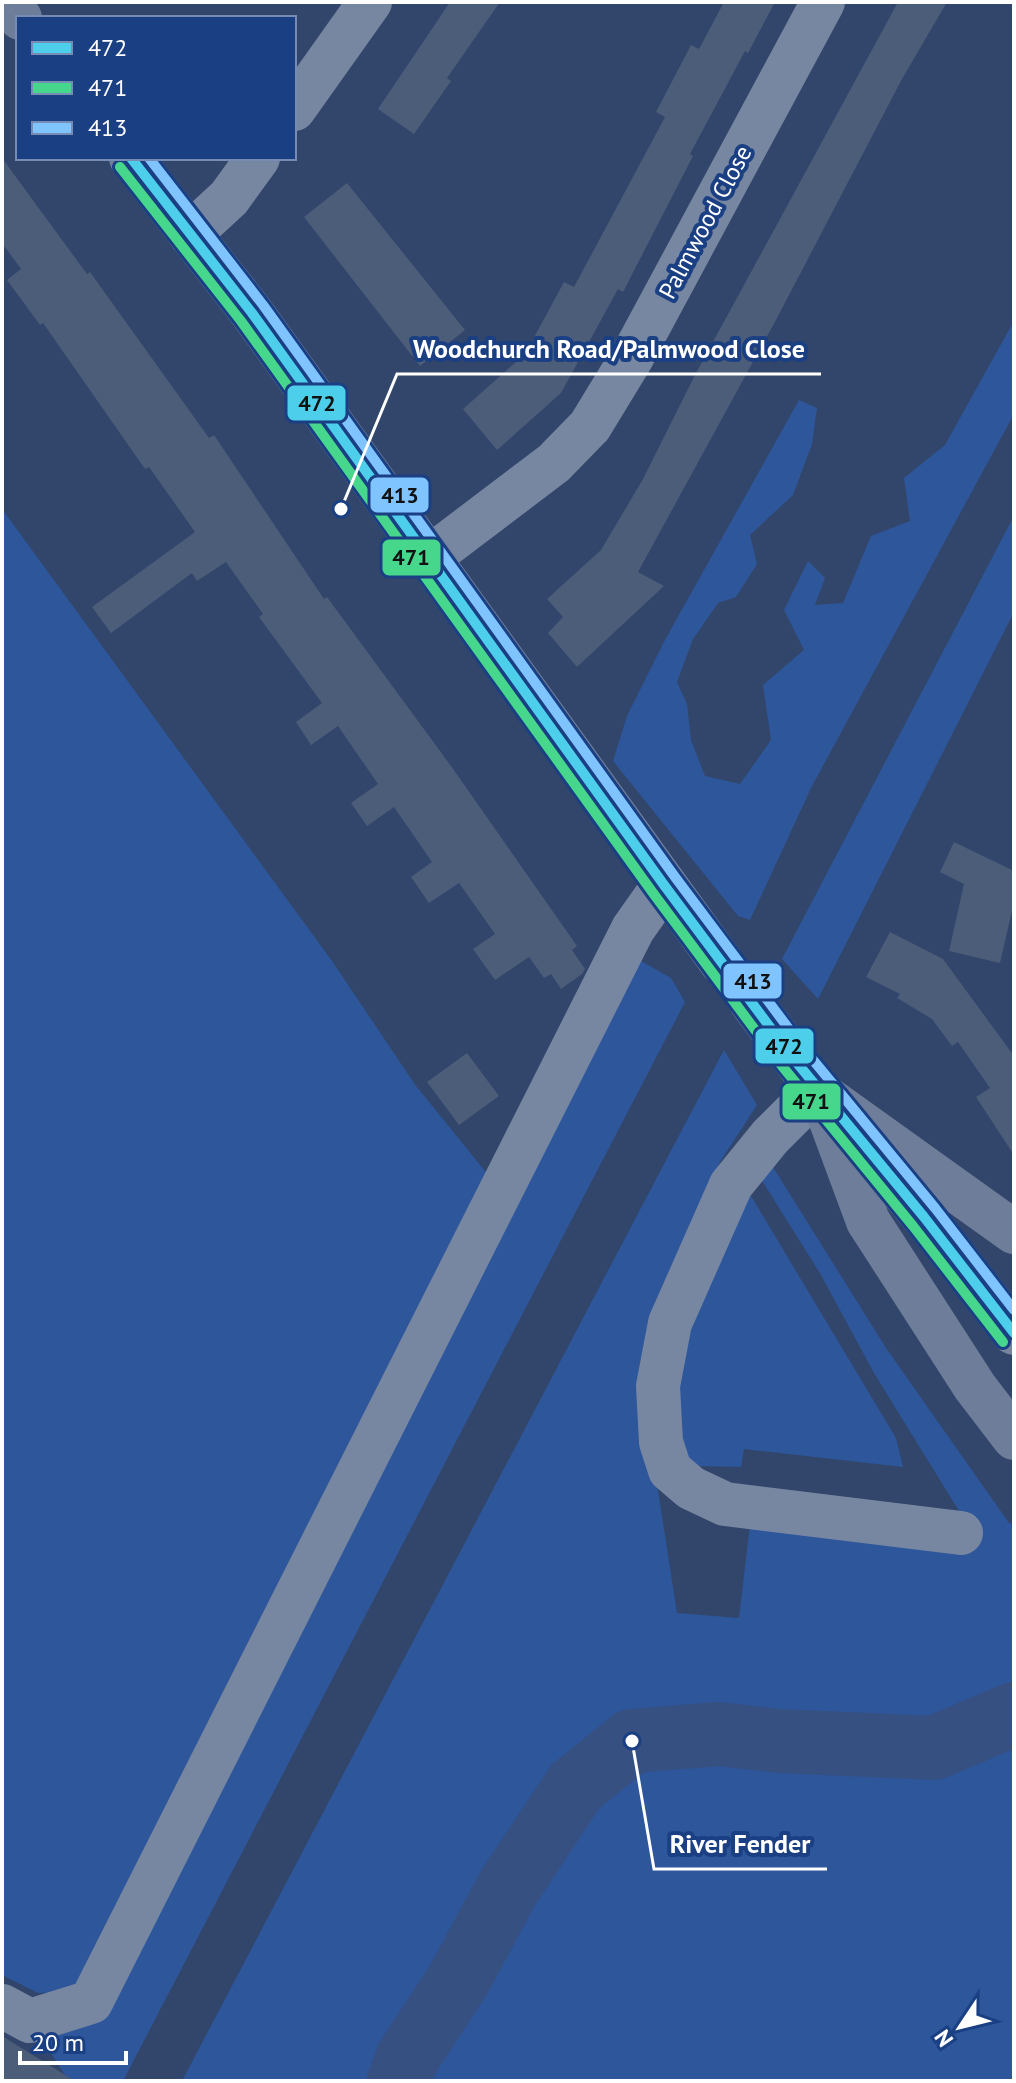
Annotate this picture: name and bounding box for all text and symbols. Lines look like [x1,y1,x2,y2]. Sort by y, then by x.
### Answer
legend [16,16,296,160]
text: 472 [88,32,127,63]
text: 471 [88,72,127,103]
text: 413 [88,112,127,143]
street label: Palmwood Close [652,140,758,304]
callout: Woodchurch Road/Palmwood Close [397,324,821,374]
text: Woodchurch Road/Palmwood Close [413,332,805,365]
line badge: 472 [286,384,347,422]
text: 472 [298,389,336,417]
line badge: 413 [369,476,430,514]
text: 413 [381,481,419,509]
line badge: 471 [381,538,442,577]
text: 471 [392,543,430,571]
line badge: 413 [722,962,783,1000]
text: 413 [734,967,772,995]
line badge: 472 [754,1027,815,1065]
text: 472 [765,1032,803,1060]
line badge: 471 [781,1082,842,1121]
text: 471 [792,1087,830,1115]
callout: River Fender [654,1819,827,1869]
text: River Fender [670,1827,811,1860]
north arrow [920,1987,1000,2067]
scale bar [20,2015,126,2065]
text: N [928,2025,959,2052]
text: 20 m [32,2027,84,2058]

